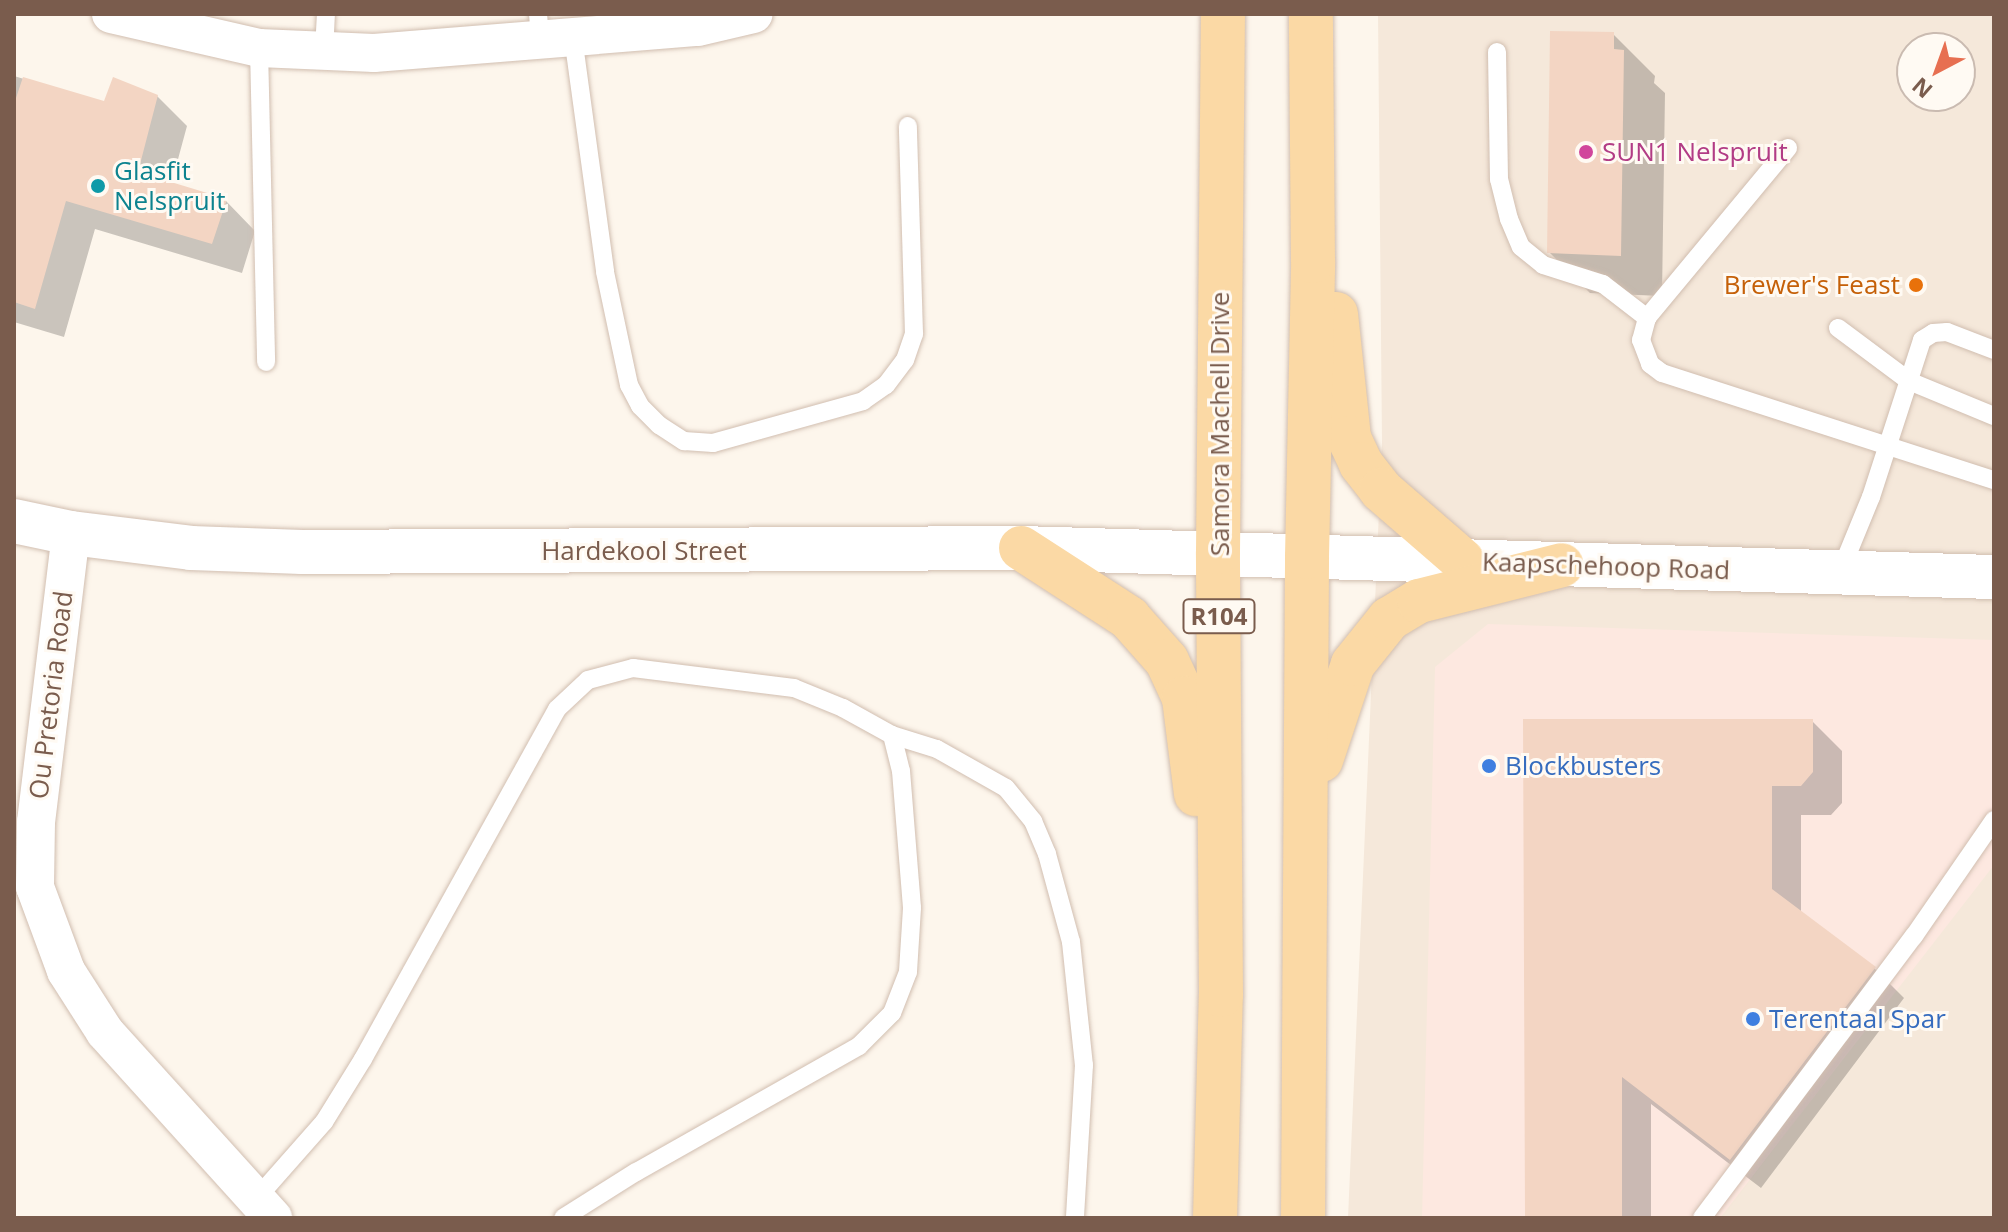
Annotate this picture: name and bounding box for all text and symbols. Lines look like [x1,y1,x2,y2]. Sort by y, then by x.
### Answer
north arrow [1896,32,1976,112]
text: N [1905,71,1938,106]
place label: SUN1 Nelspruit [1602,136,1788,168]
marker: SUN1 Nelspruit [1577,143,1595,161]
place label: Glasfit Nelspruit [114,155,225,216]
marker: Glasfit Nelspruit [89,177,107,195]
place label: Brewer's Feast [1724,269,1900,301]
marker: Brewer's Feast [1907,276,1925,294]
street label: Samora Machell Drive [1204,292,1236,556]
street label: Hardekool Street [541,535,747,567]
street label: Kaapschehoop Road [1482,546,1730,586]
street label: Ou Pretoria Road [23,589,79,801]
road number: R104 [1181,596,1257,636]
place label: Blockbusters [1505,750,1661,782]
marker: Blockbusters [1480,757,1498,775]
place label: Terentaal Spar [1769,1003,1946,1035]
marker: Terentaal Spar [1744,1010,1762,1028]

